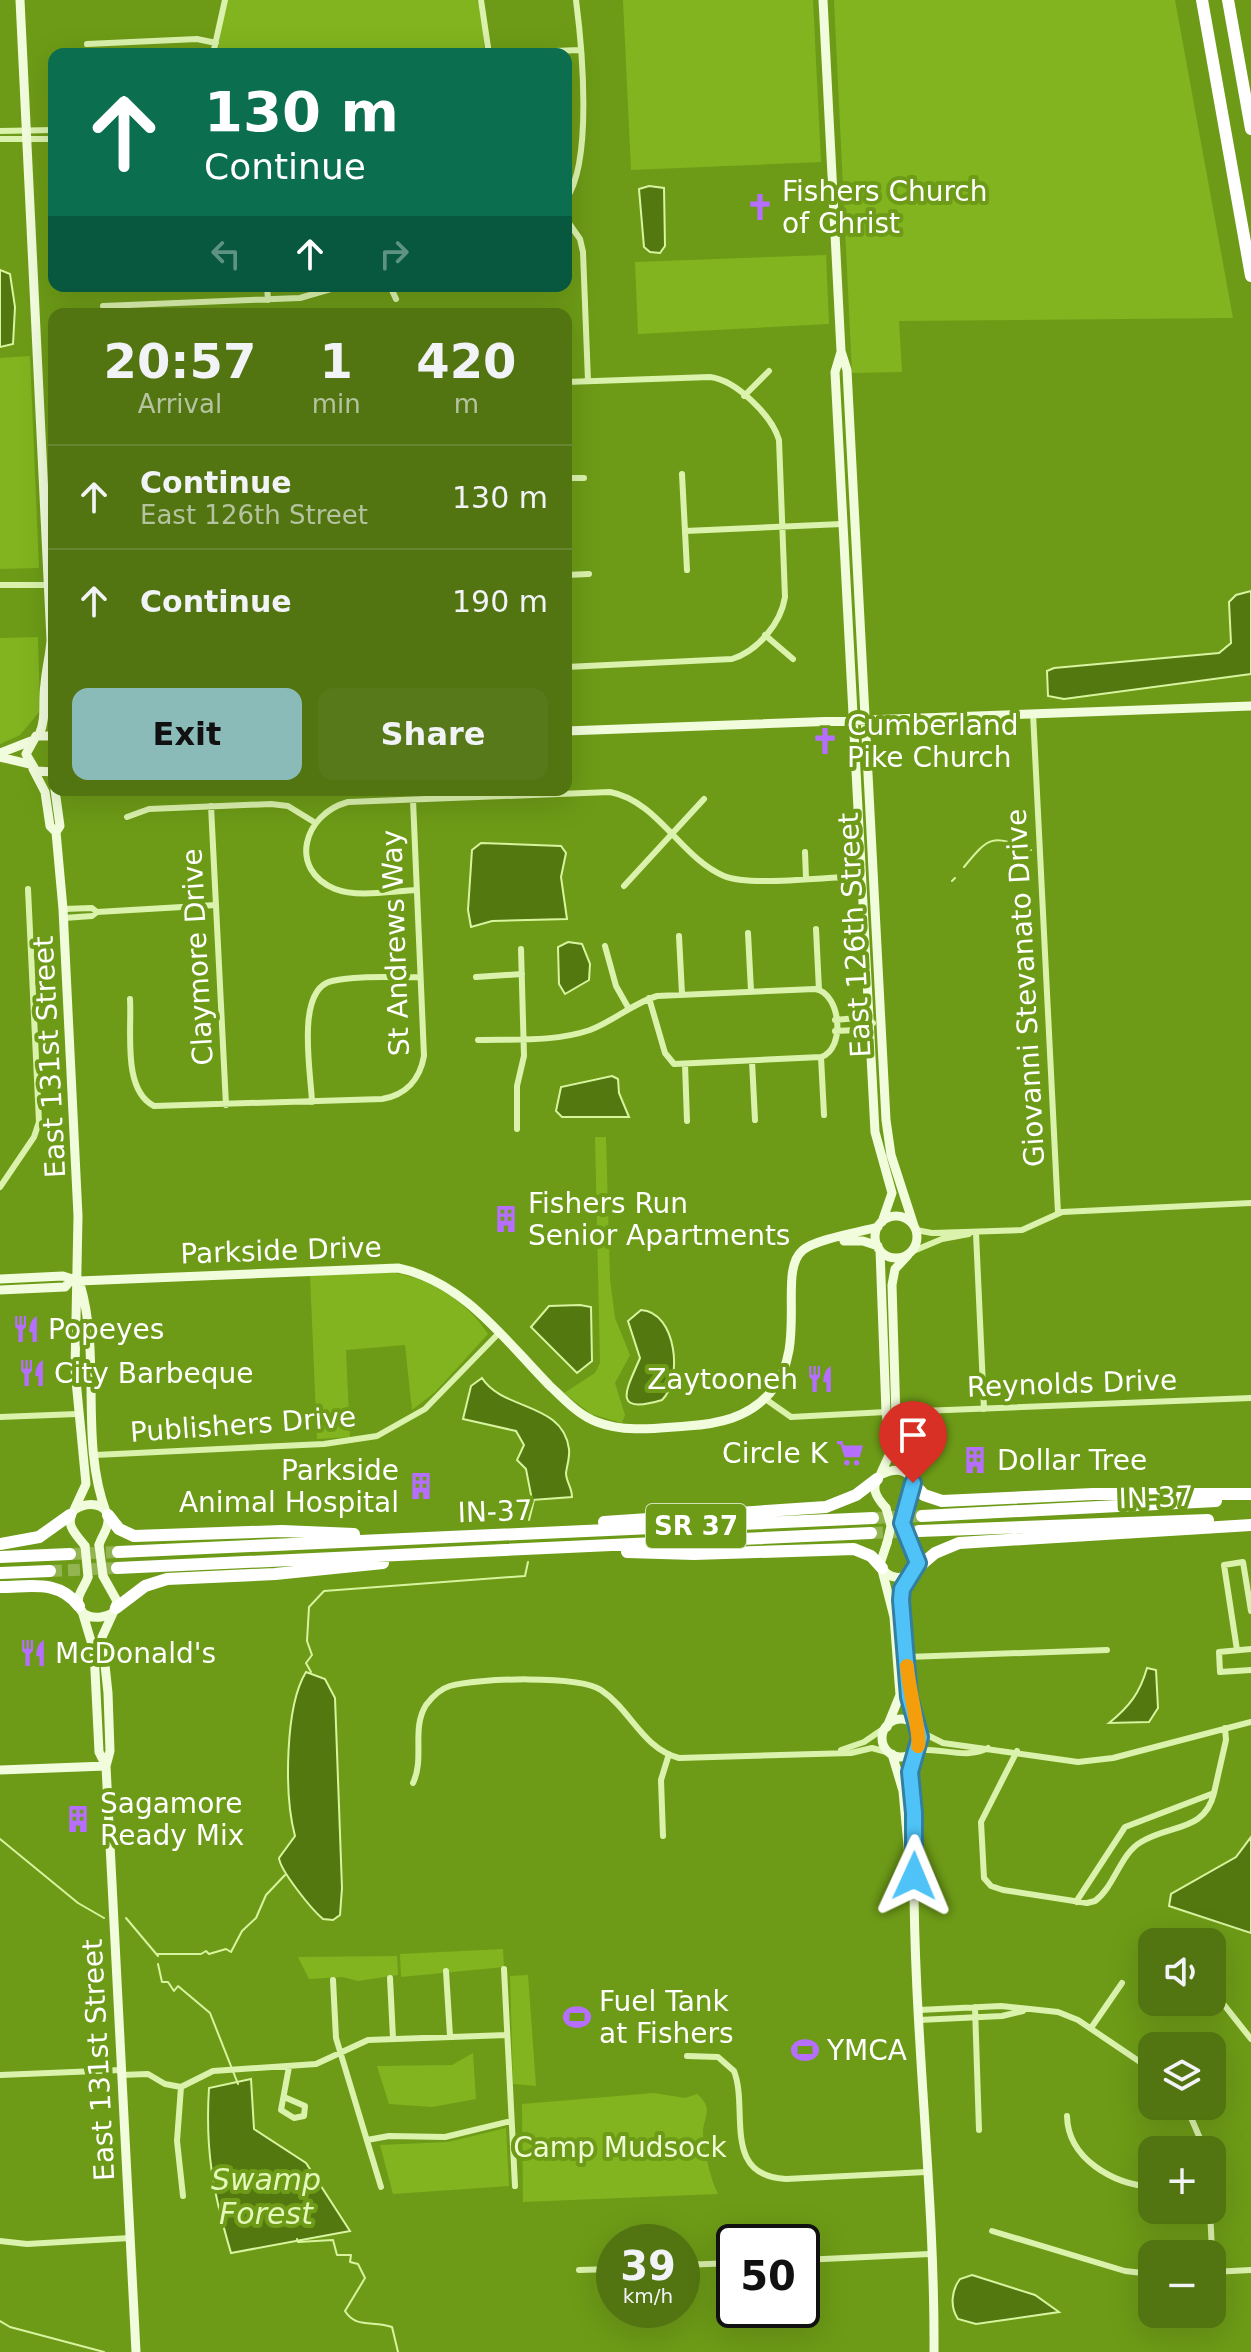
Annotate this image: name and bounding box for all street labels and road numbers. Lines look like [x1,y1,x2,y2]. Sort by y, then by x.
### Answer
street label: Giovanni Stevanato Drive [1000,808,1051,1168]
street label: East 126th Street [832,812,877,1058]
street label: St Andrews Way [375,829,416,1057]
street label: Claymore Drive [175,848,220,1066]
street label: East 131st Street [27,935,72,1179]
street label: Parkside Drive [180,1230,382,1271]
street label: Reynolds Drive [966,1363,1178,1404]
street label: Publishers Drive [129,1400,357,1449]
street label: IN-37 [1118,1480,1194,1515]
street label: IN-37 [457,1494,533,1529]
road number: SR 37 [646,1504,746,1548]
street label: East 131st Street [76,1938,121,2182]

